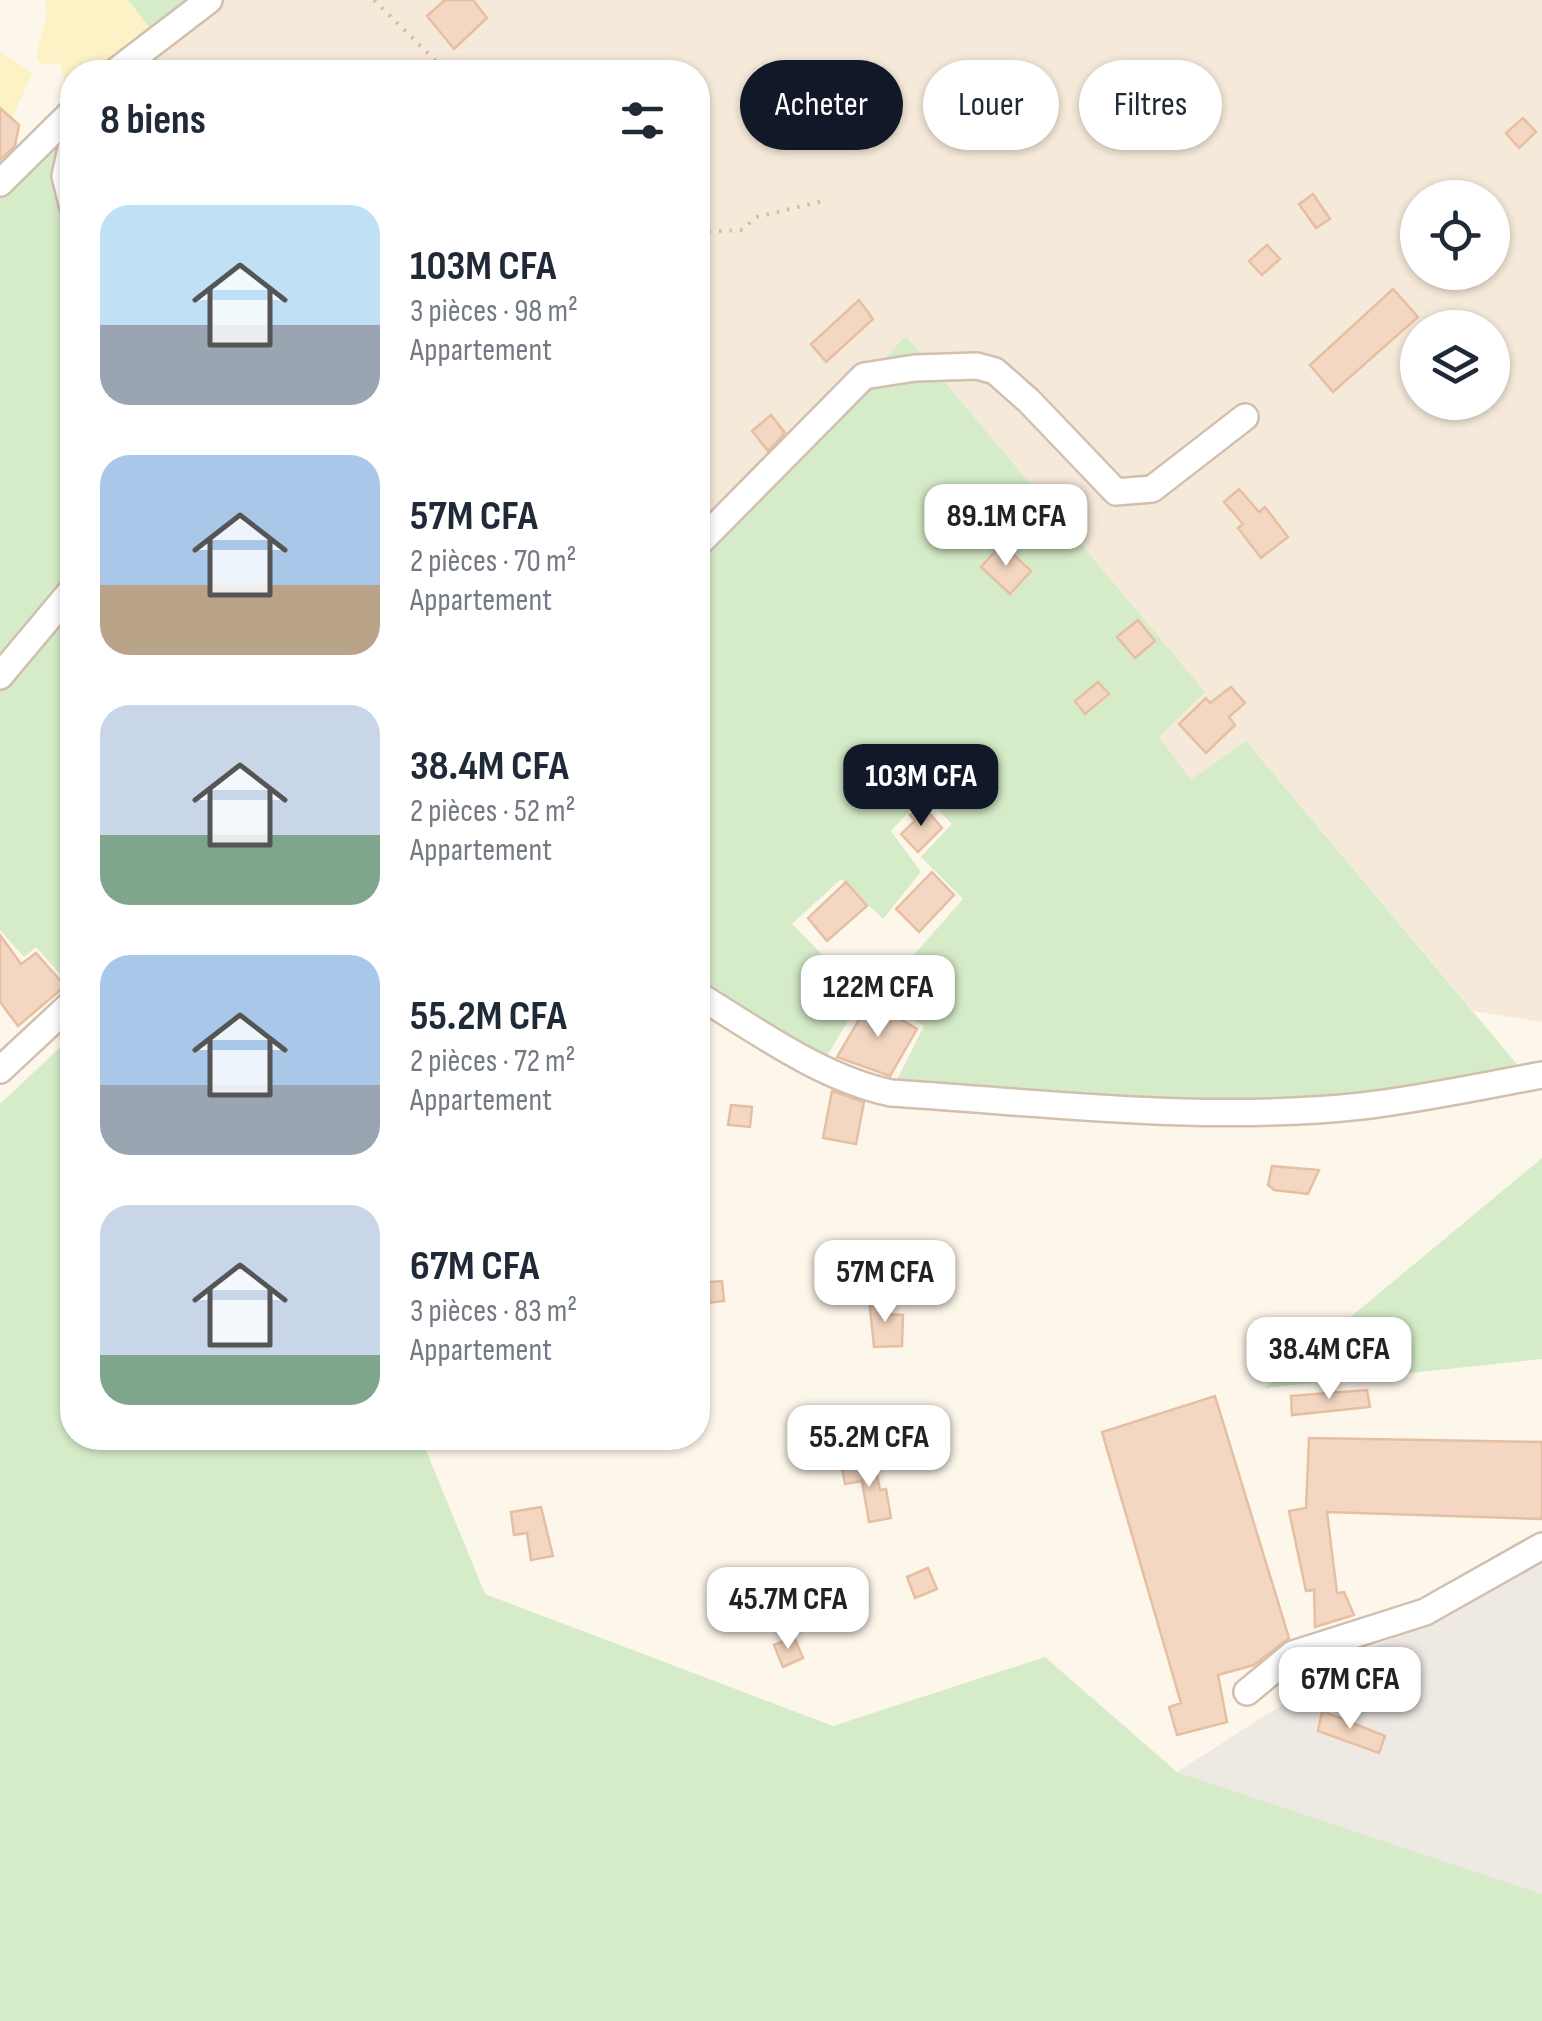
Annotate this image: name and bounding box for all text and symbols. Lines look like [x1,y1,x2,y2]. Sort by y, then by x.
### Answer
chip: Acheter [740,60,903,150]
chip: Louer [923,60,1059,150]
chip: Filtres [1079,60,1222,150]
icon: filters [615,93,670,148]
text: 8 biens [100,95,206,146]
map controls [1400,180,1510,420]
button: locate [1400,180,1510,290]
text: 103M CFA [410,241,556,292]
icon: home [180,245,300,365]
text: 3 pièces · 98 m² [410,292,578,331]
button: layers [1400,310,1510,420]
text: Appartement [410,331,552,370]
pin: 89.1M CFA [892,484,1120,569]
text: 57M CFA [410,491,538,542]
icon: home [180,495,300,615]
text: 89.1M CFA [946,497,1066,536]
text: 2 pièces · 70 m² [410,542,576,581]
text: Appartement [410,581,552,620]
text: 38.4M CFA [410,741,569,792]
pin: 103M CFA [818,744,1024,829]
icon: home [180,745,300,865]
text: 103M CFA [865,757,977,796]
text: 2 pièces · 52 m² [410,792,576,831]
text: Appartement [410,831,552,870]
pin: 122M CFA [775,955,981,1040]
text: 122M CFA [823,968,933,1007]
text: 55.2M CFA [410,991,567,1042]
icon: home [180,995,300,1115]
text: 2 pièces · 72 m² [410,1042,575,1081]
text: Appartement [410,1081,552,1120]
pin: 57M CFA [793,1240,977,1325]
text: 67M CFA [410,1241,539,1292]
icon: home [180,1245,300,1365]
text: 57M CFA [836,1253,934,1292]
text: 3 pièces · 83 m² [410,1292,577,1331]
pin: 38.4M CFA [1215,1317,1443,1402]
text: 38.4M CFA [1268,1330,1390,1369]
text: Appartement [410,1331,552,1370]
pin: 55.2M CFA [755,1405,983,1490]
text: 55.2M CFA [809,1418,929,1457]
pin: 45.7M CFA [674,1567,902,1652]
text: 45.7M CFA [729,1580,847,1619]
pin: 67M CFA [1258,1647,1442,1732]
text: 67M CFA [1301,1660,1399,1699]

